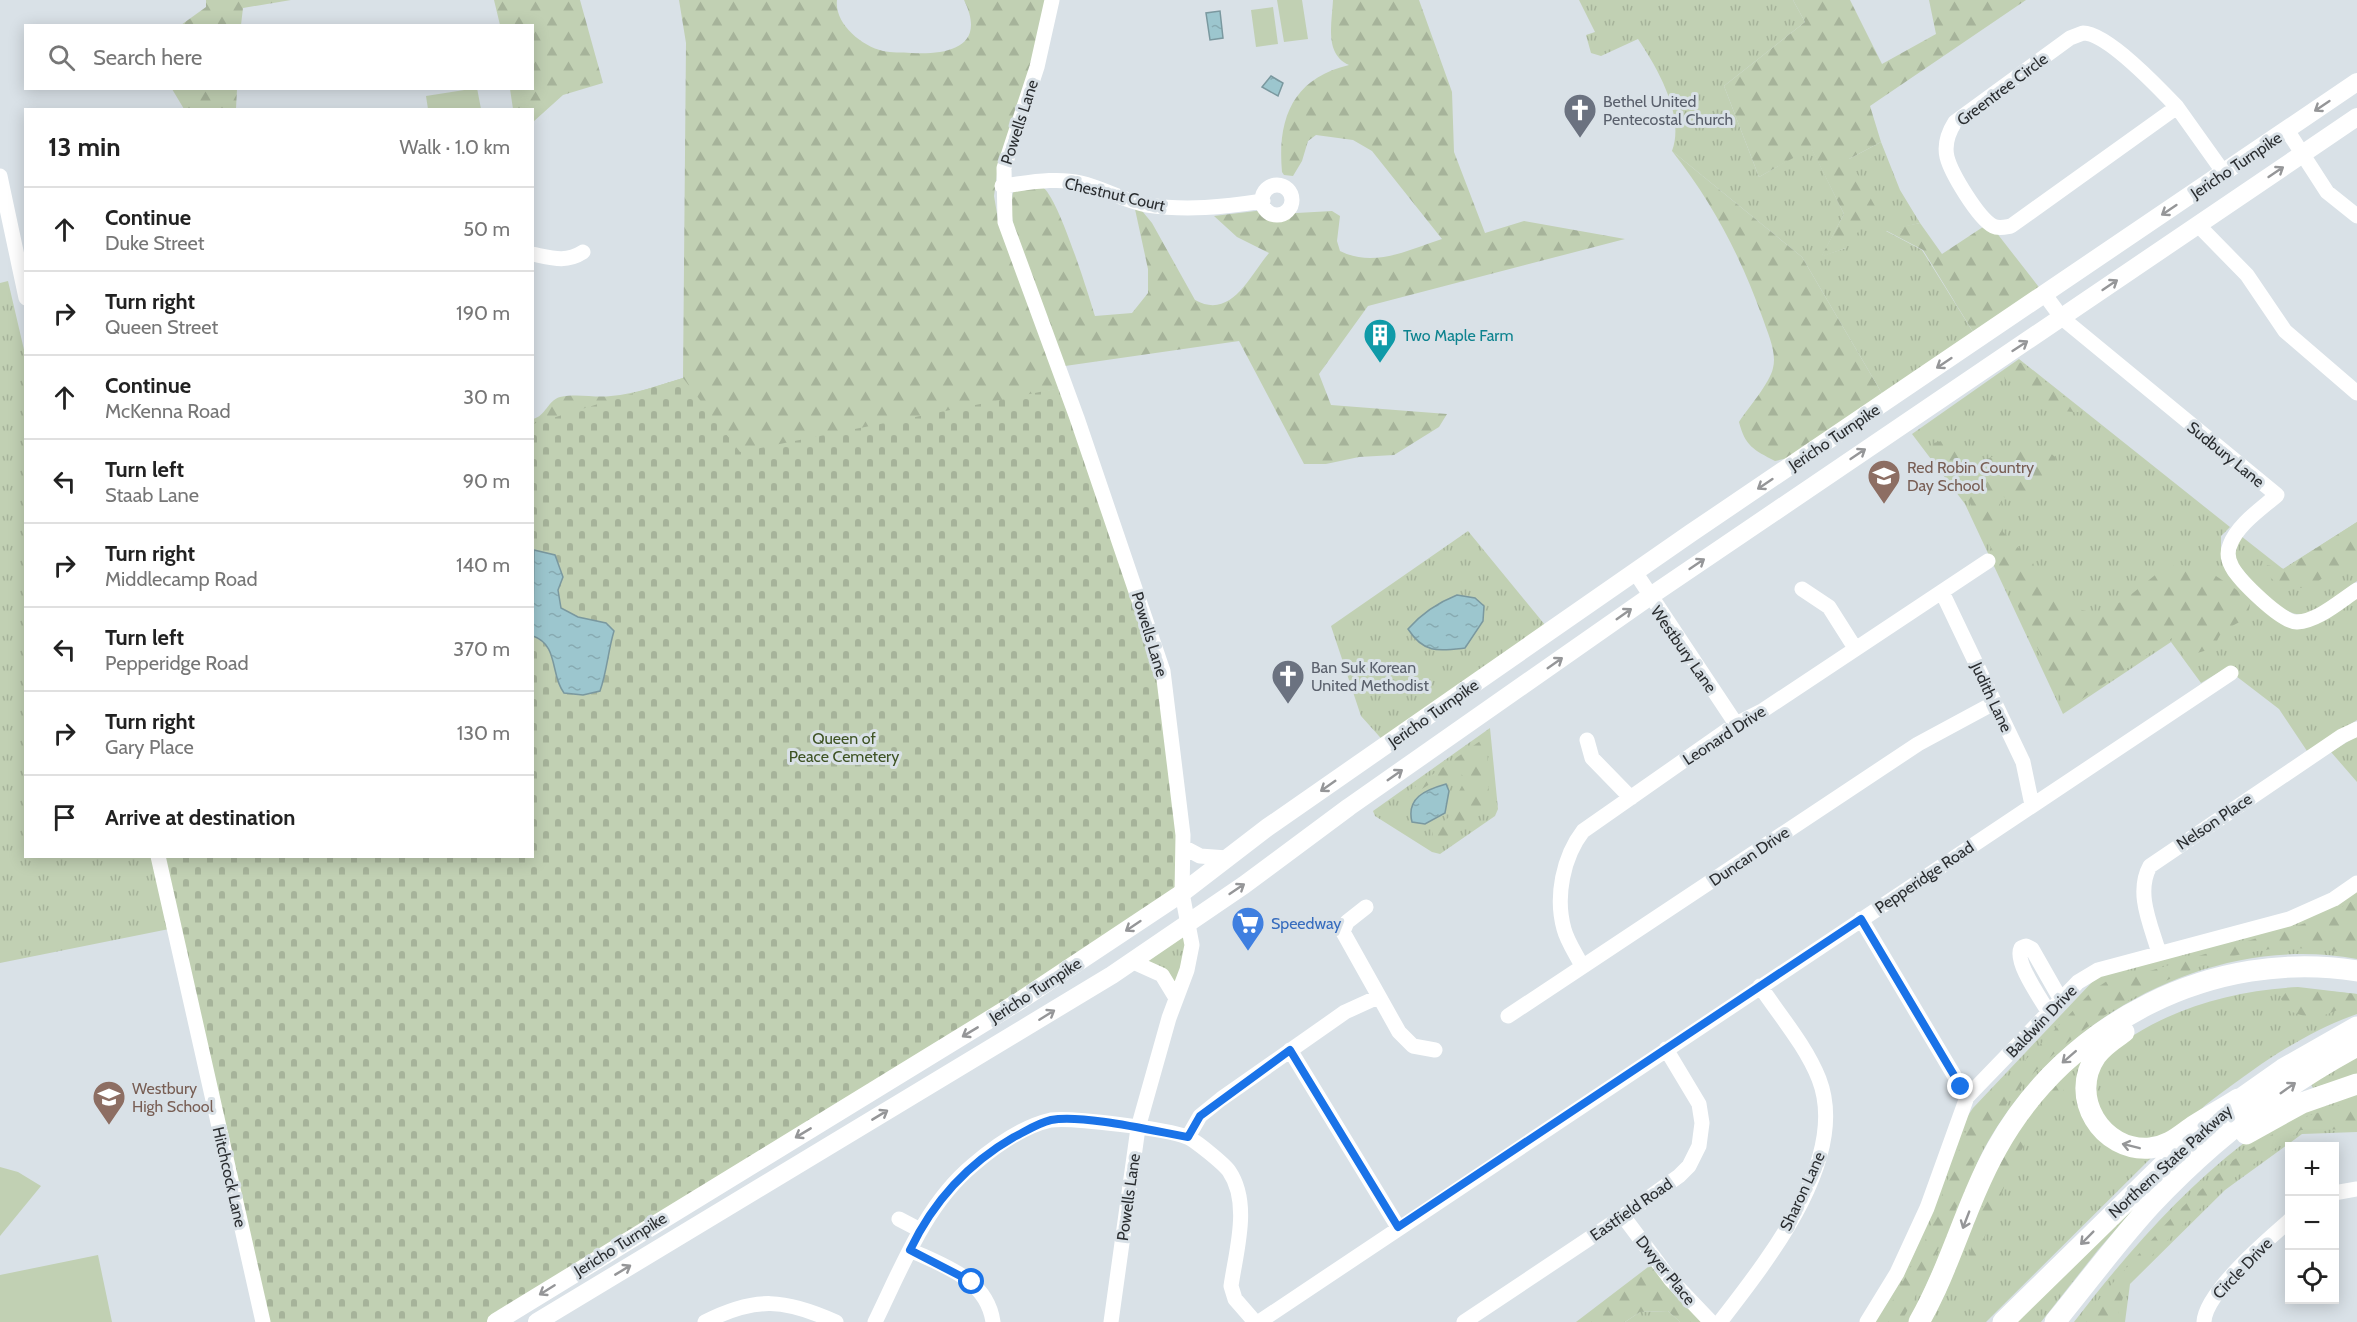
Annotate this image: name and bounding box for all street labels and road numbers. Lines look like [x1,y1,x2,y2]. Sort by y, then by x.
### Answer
street label: Greentree Circle [1953,49,2051,130]
street label: Powells Lane [997,77,1042,167]
street label: Jericho Turnpike [2186,128,2285,203]
street label: Chestnut Court [1063,174,1167,215]
street label: Jericho Turnpike [1784,400,1883,475]
street label: Sudbury Lane [2183,418,2268,491]
street label: Powells Lane [1128,589,1171,679]
street label: Westbury Lane [1647,602,1720,696]
street label: Judith Lane [1967,658,2016,735]
street label: Jericho Turnpike [1384,675,1482,752]
street label: Leonard Drive [1679,702,1769,769]
street label: Nelson Place [2173,789,2256,854]
street label: Duncan Drive [1706,823,1793,890]
street label: Pepperidge Road [1871,837,1977,917]
street label: Jericho Turnpike [985,954,1085,1028]
street label: Baldwin Drive [2002,981,2081,1061]
street label: Northern State Parkway [2105,1101,2236,1222]
street label: Hitchcock Lane [209,1125,250,1229]
street label: Sharon Lane [1776,1149,1829,1234]
street label: Powells Lane [1113,1152,1144,1242]
street label: Eastfield Road [1586,1174,1676,1245]
street label: Jericho Turnpike [570,1208,670,1281]
street label: Dwyer Place [1632,1232,1699,1309]
street label: Circle Drive [2209,1234,2276,1303]

